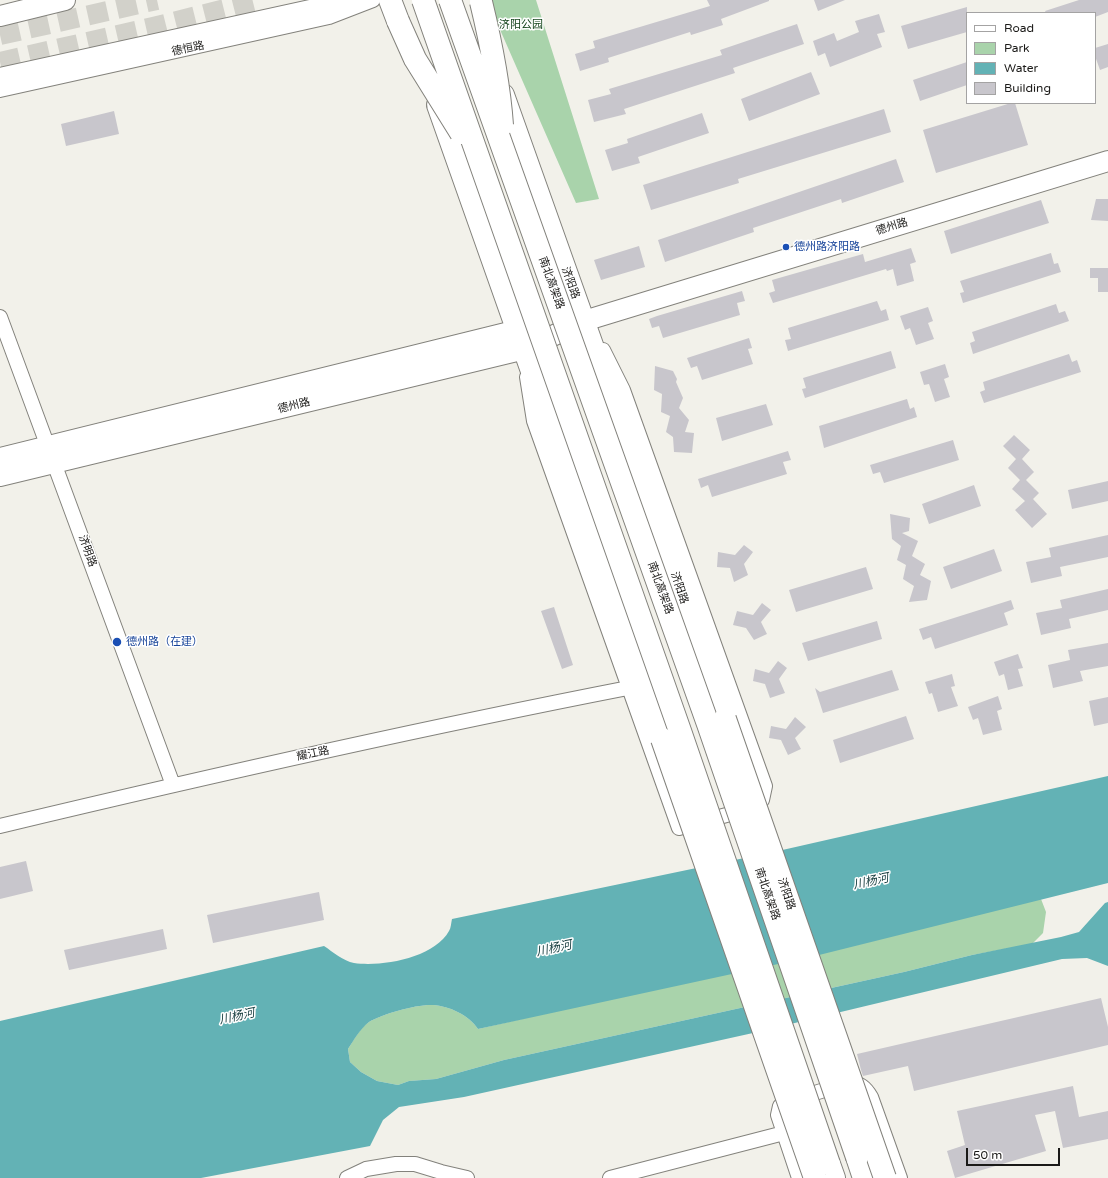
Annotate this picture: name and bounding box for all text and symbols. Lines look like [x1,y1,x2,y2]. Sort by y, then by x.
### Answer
legend [966,12,1096,104]
park label: 济阳公园 [499,18,543,32]
text: Road [1004,21,1034,35]
street label: 德恒路 [170,39,206,59]
text: Park [1004,41,1030,55]
text: Water [1004,61,1038,75]
text: Building [1004,81,1051,95]
street label: 德州路 [874,216,910,238]
place label: 德州路济阳路 [794,240,860,254]
marker: 德州路济阳路 [781,242,791,252]
street label: 南北高架路 [535,255,567,311]
street label: 济阳路 [558,265,582,301]
street label: 德州路 [276,396,312,416]
street label: 济明路 [75,533,99,569]
street label: 南北高架路 [644,560,676,616]
street label: 济阳路 [667,570,691,606]
place label: 德州路（在建） [126,635,203,649]
marker: 德州路（在建） [111,636,123,648]
street label: 耀江路 [295,744,331,764]
street label: 南北高架路 [752,866,782,922]
water label: 川杨河 [852,871,890,893]
street label: 济阳路 [774,876,798,912]
water label: 川杨河 [535,938,573,960]
water label: 川杨河 [218,1006,256,1028]
scale bar [968,1140,1062,1166]
text: 50 m [973,1148,1002,1162]

